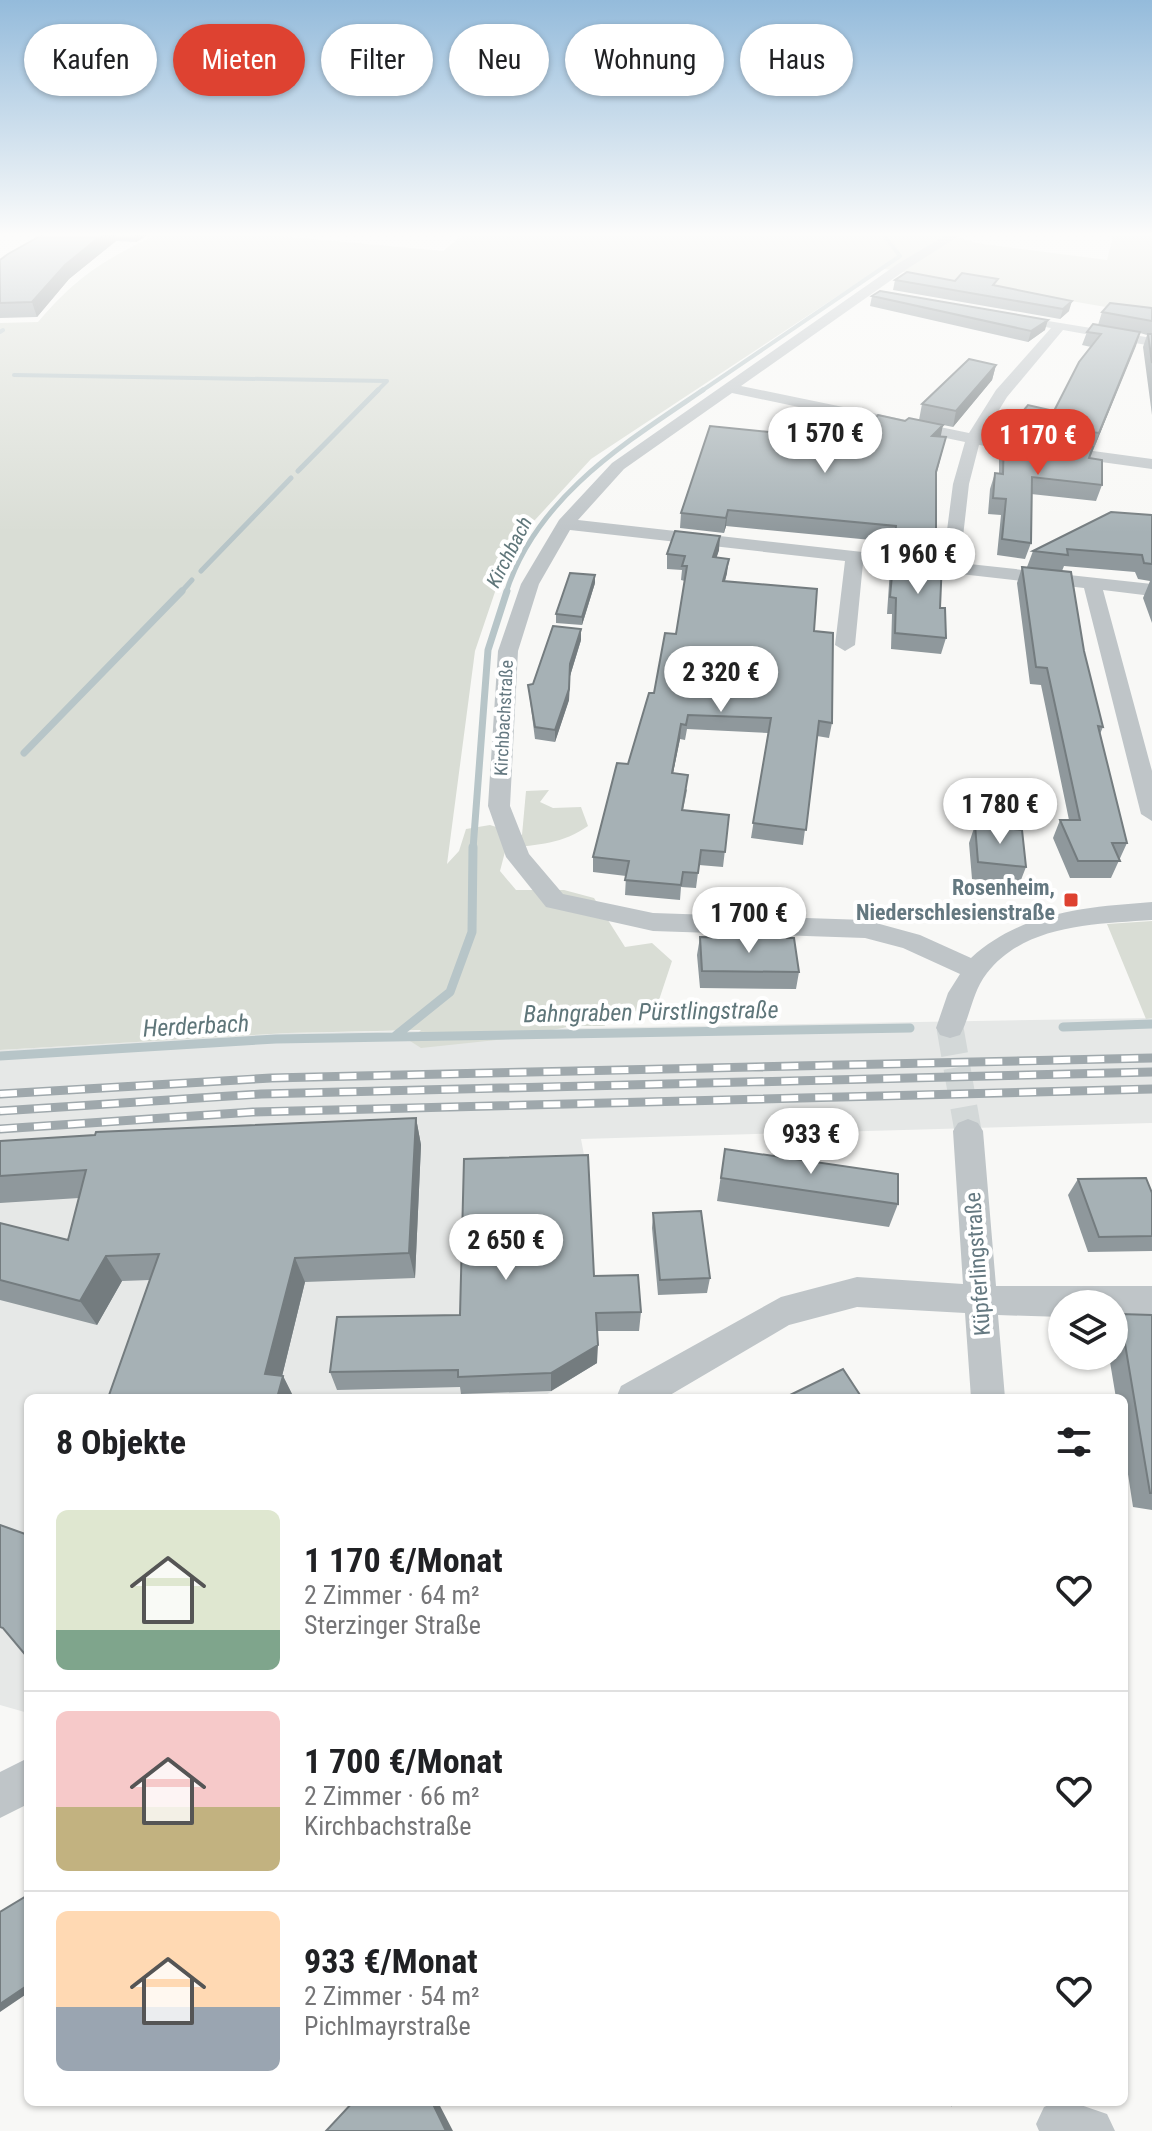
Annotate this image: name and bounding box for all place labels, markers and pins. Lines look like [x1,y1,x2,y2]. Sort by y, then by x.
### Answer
pin: 1 570 € [751,407,899,475]
pin: 1 170 € [964,409,1112,477]
pin: 1 960 € [844,528,992,596]
pin: 2 320 € [647,646,795,714]
pin: 1 780 € [926,778,1074,846]
place label: Rosenheim, Niederschlesienstraße [856,875,1055,925]
pin: 1 700 € [675,887,823,955]
marker: Rosenheim, Niederschlesienstraße [1062,891,1080,909]
pin: 933 € [755,1108,867,1176]
pin: 2 650 € [432,1214,580,1282]

